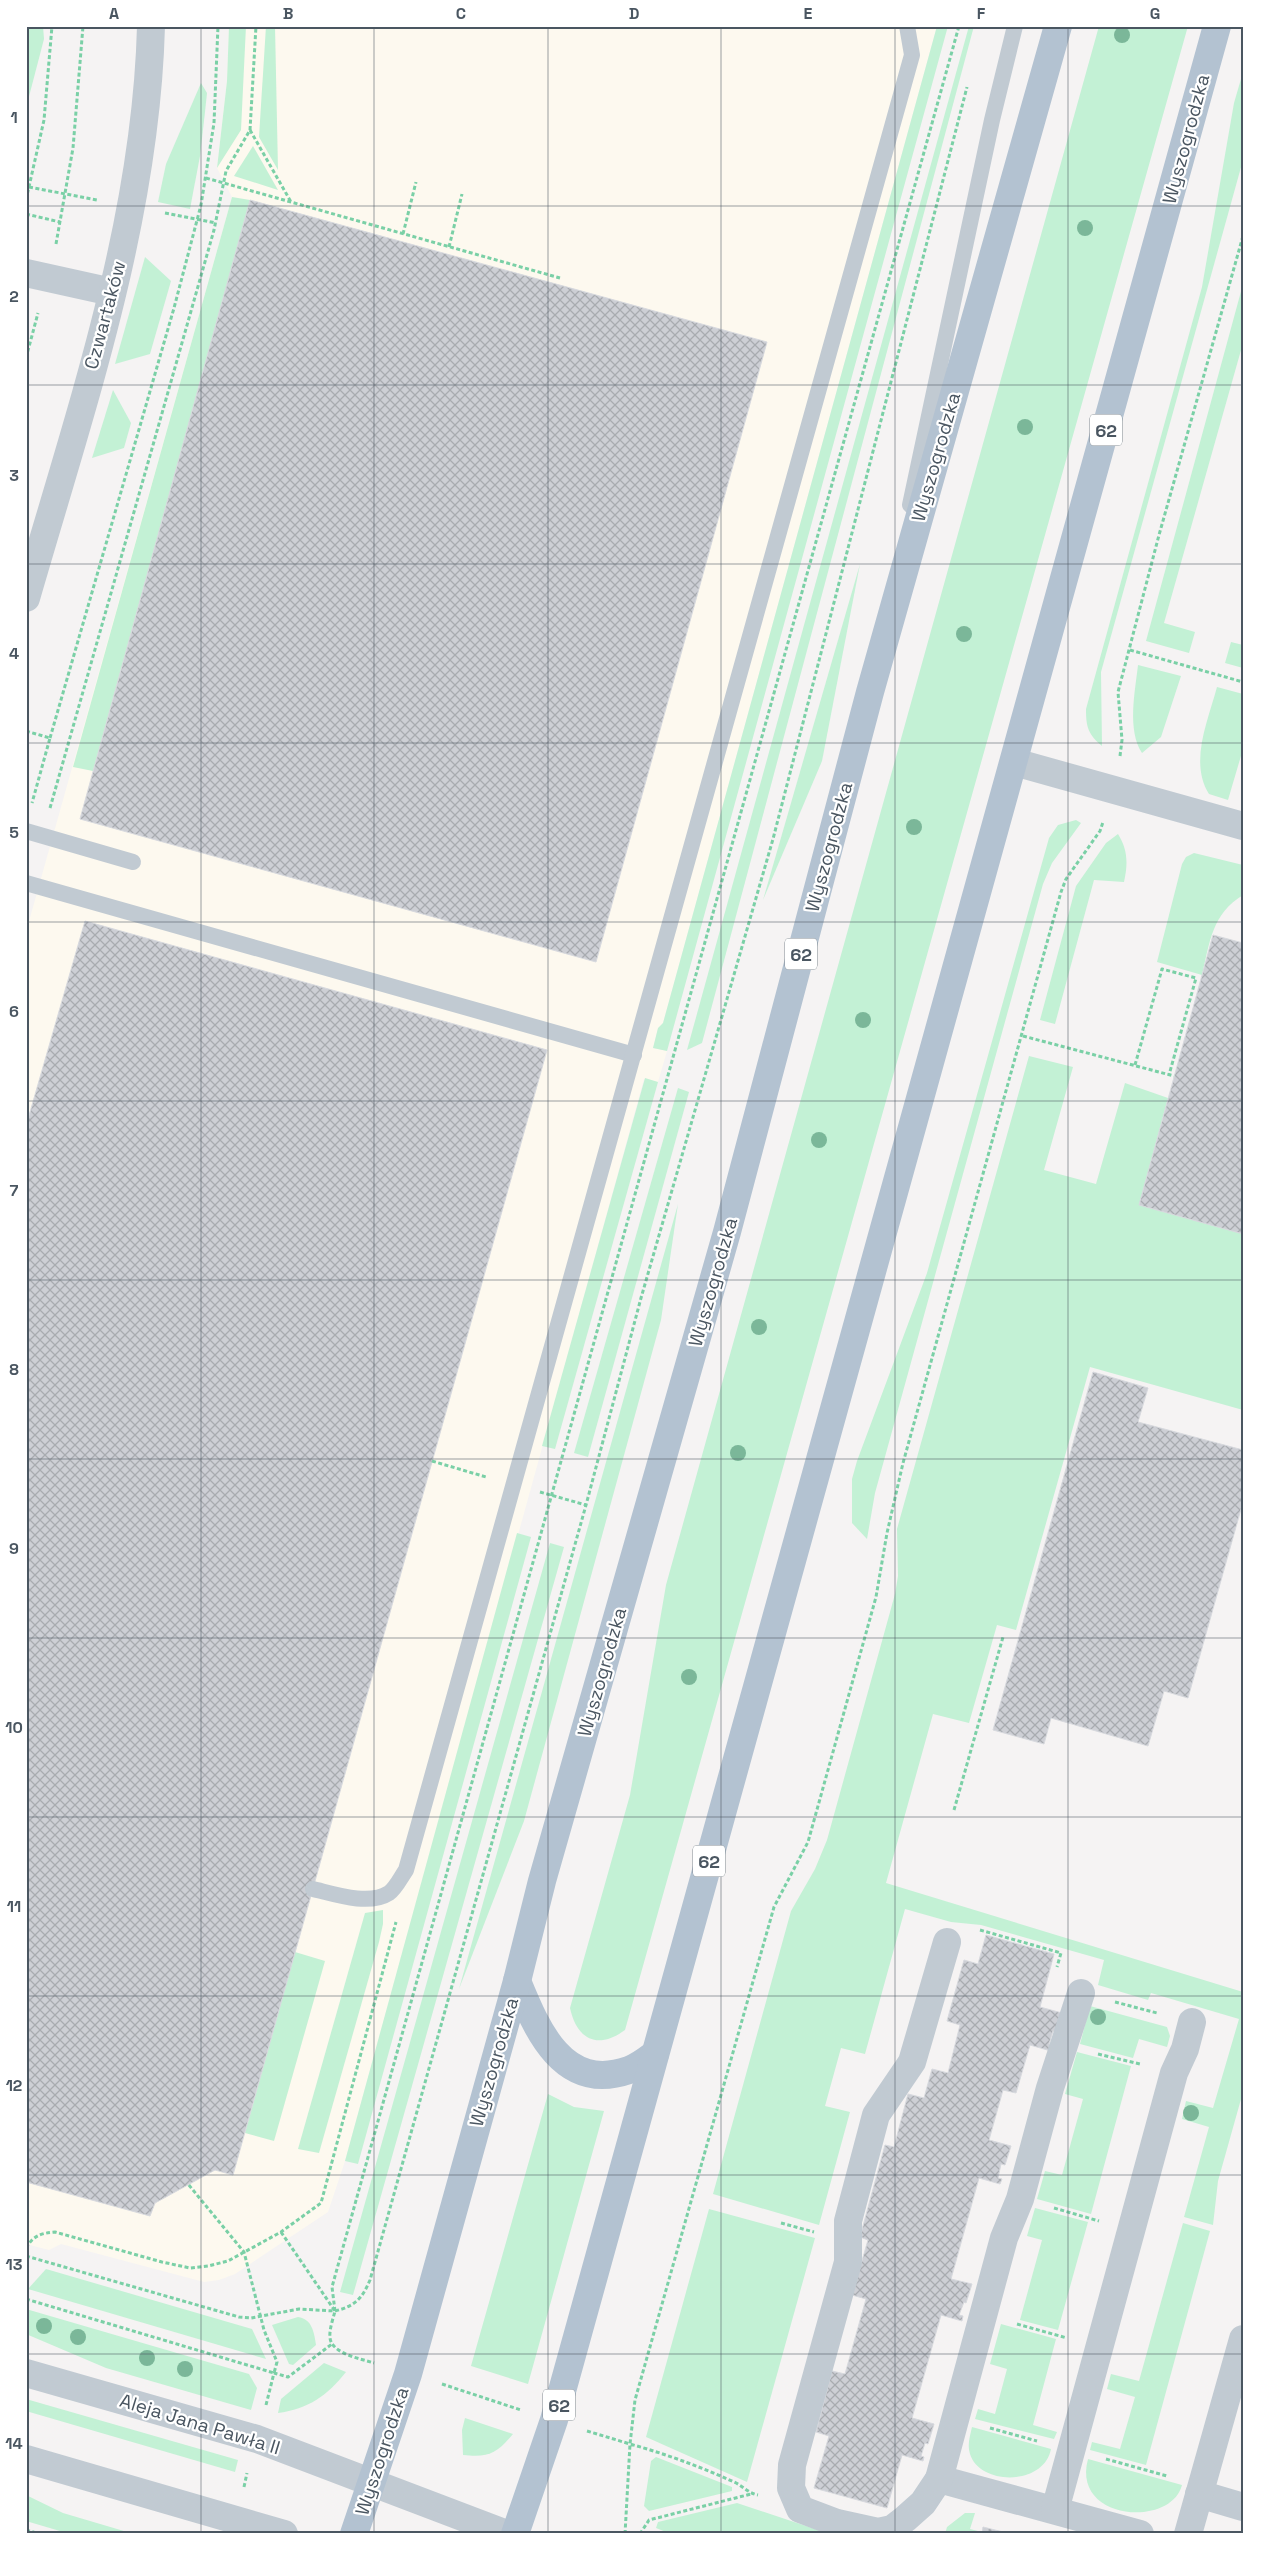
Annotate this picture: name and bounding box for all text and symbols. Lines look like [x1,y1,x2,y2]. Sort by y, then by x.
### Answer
text: A [109,3,119,24]
text: B [283,3,293,24]
text: C [456,3,466,24]
text: D [629,3,639,24]
text: E [804,3,813,24]
text: F [977,3,986,24]
text: G [1150,3,1160,24]
street label: Wyszogrodzka [1157,71,1215,207]
text: 1 [10,107,18,128]
street label: Czwartaków [79,258,131,372]
text: 2 [9,286,19,307]
street label: Wyszogrodzka [906,389,966,525]
road number: 62 [1090,414,1122,446]
text: 3 [9,465,19,486]
text: 4 [9,643,19,664]
street label: Wyszogrodzka [800,779,858,915]
text: 5 [9,822,19,843]
road number: 62 [785,939,817,970]
text: 6 [9,1001,19,1022]
text: 7 [10,1180,19,1201]
street label: Wyszogrodzka [683,1214,743,1350]
text: 8 [9,1359,19,1380]
text: 9 [9,1538,19,1559]
street label: Wyszogrodzka [572,1604,632,1740]
text: 10 [5,1717,23,1738]
road number: 62 [693,1845,725,1876]
text: 11 [7,1896,21,1917]
street label: Wyszogrodzka [464,1994,524,2130]
text: 12 [6,2075,22,2096]
text: 13 [6,2254,23,2275]
street label: Wyszogrodzka [350,2384,415,2518]
street label: Aleja Jana Pawła II [117,2388,283,2460]
road number: 62 [543,2390,575,2420]
text: 14 [5,2433,23,2454]

